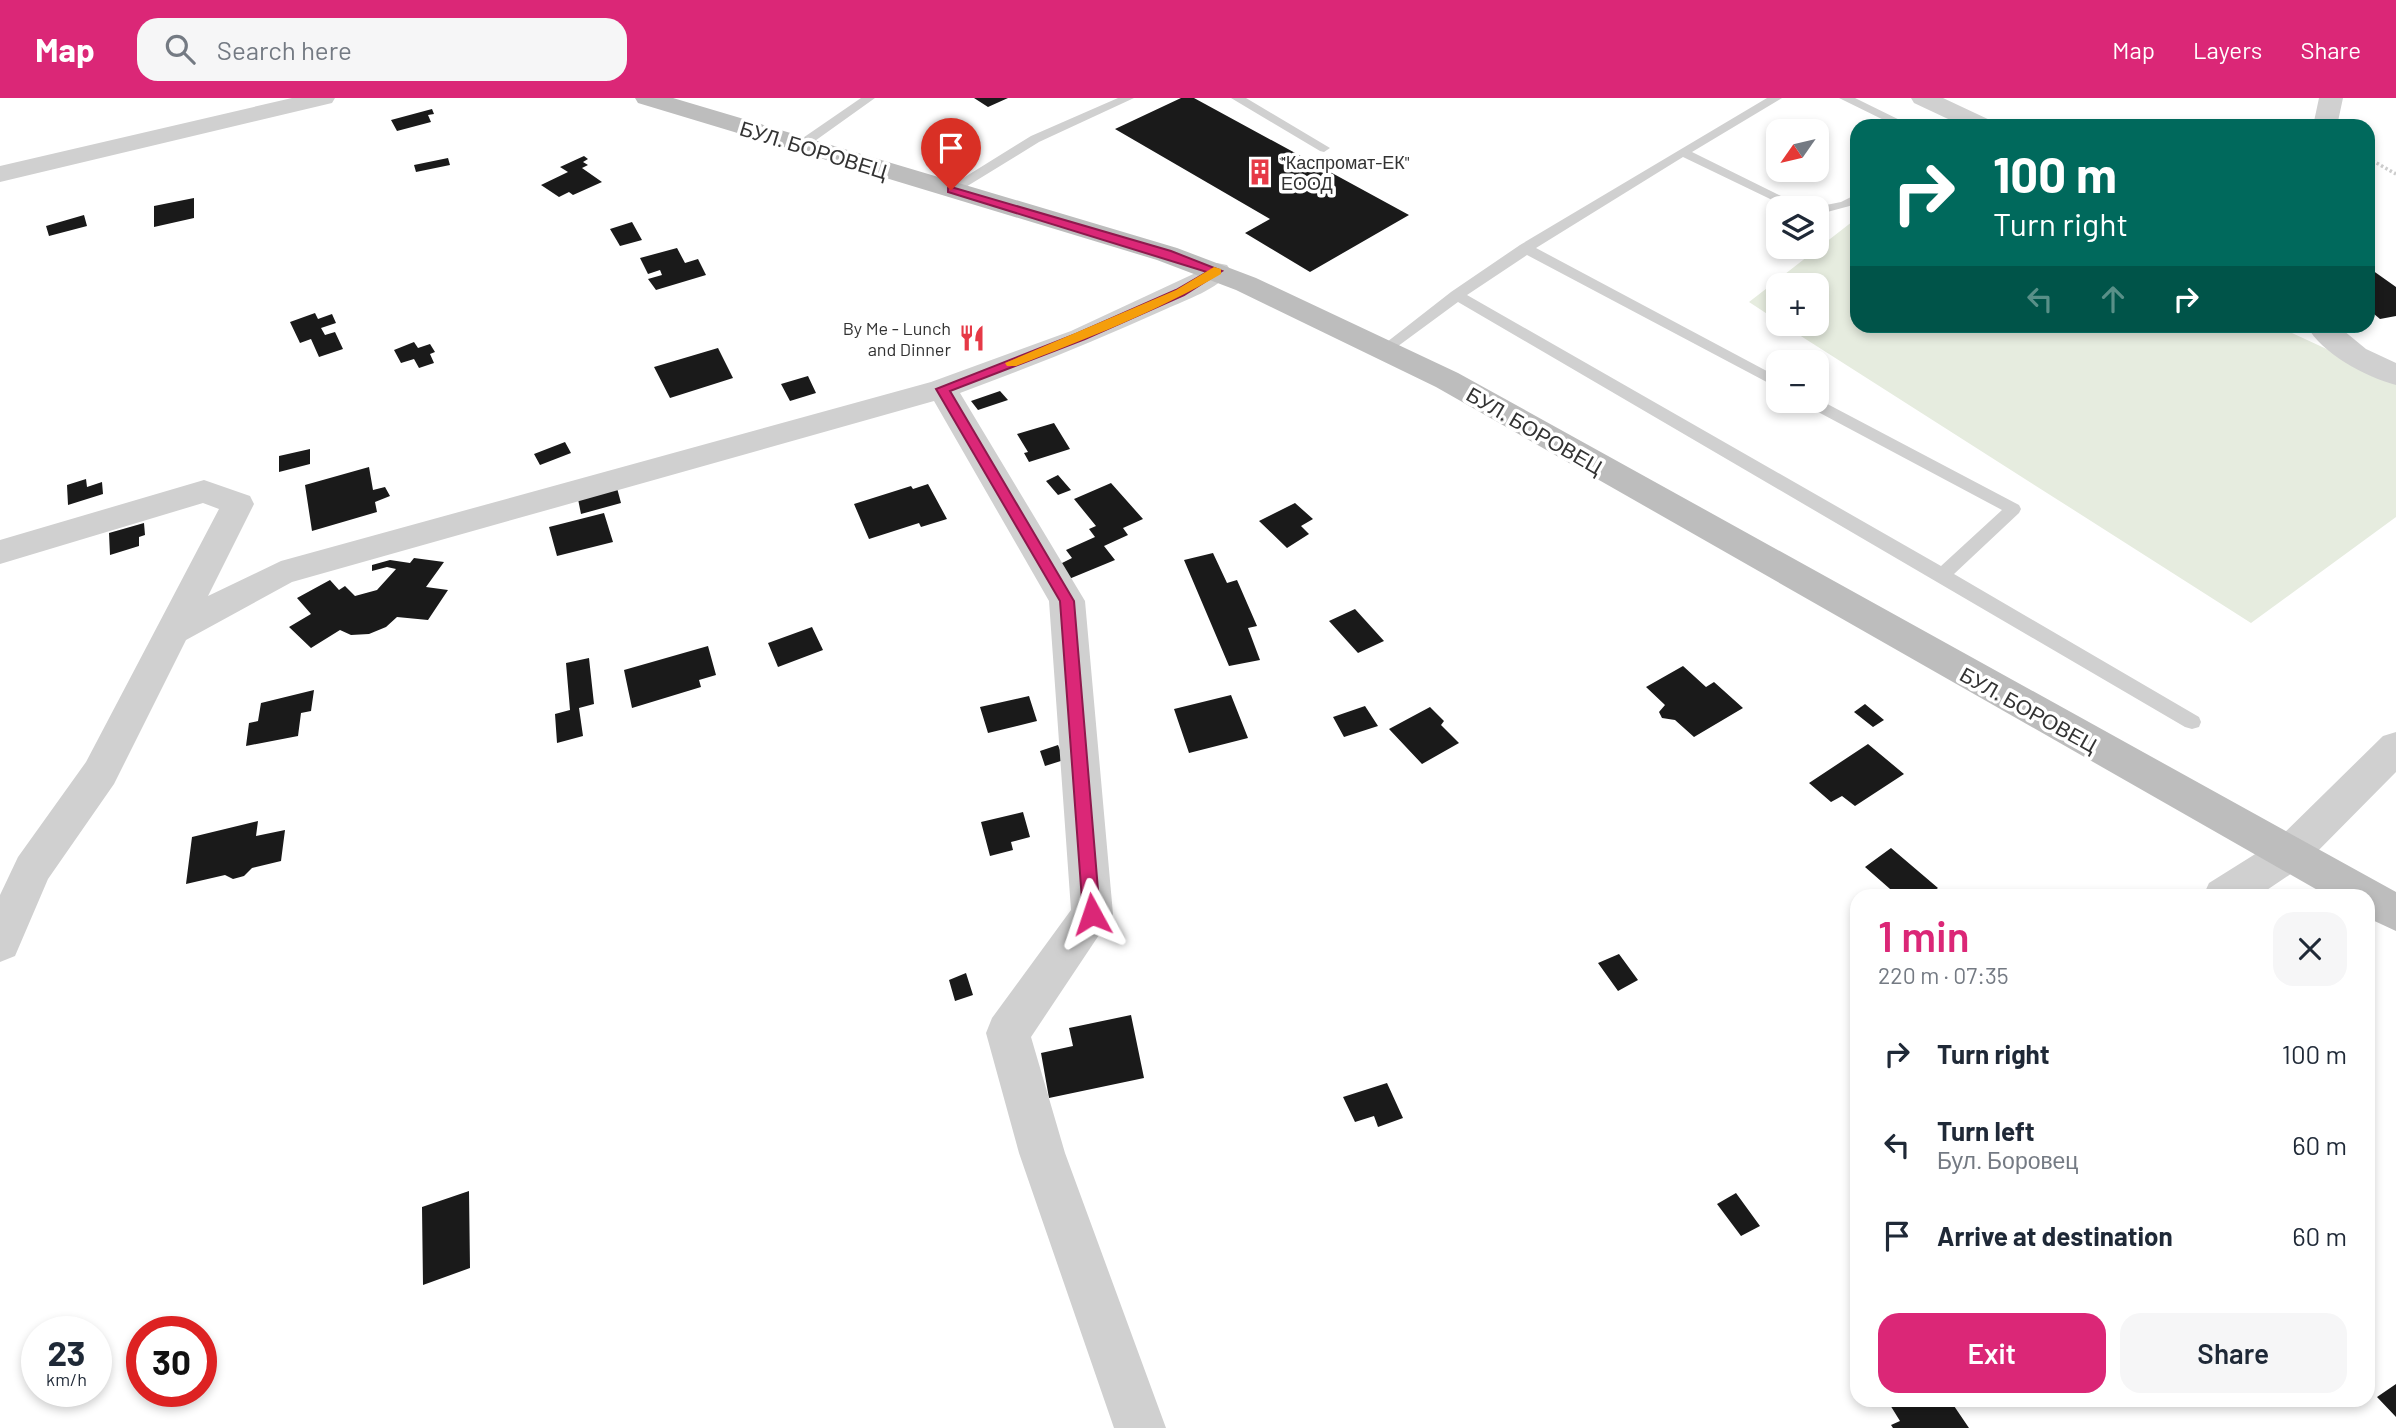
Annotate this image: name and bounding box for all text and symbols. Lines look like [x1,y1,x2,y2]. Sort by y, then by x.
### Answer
search box [137,18,627,81]
text: Map [35,29,95,69]
icon: search [161,30,199,68]
text: Search here [217,34,352,65]
text: Map [2112,35,2155,64]
text: Layers [2193,35,2262,64]
text: Share [2300,35,2361,64]
street label: БУЛ. БОРОВЕЦ [737,115,891,183]
pin [921,118,981,190]
north arrow [1766,119,1829,182]
map controls [1766,119,1829,413]
icon: arrive [932,129,970,167]
text: 100 m [1993,144,2117,203]
icon: right [1878,147,1969,238]
place label: "Каспромат-ЕК" ЕООД [1281,151,1410,194]
building icon: "Каспромат-ЕК" ЕООД [1245,157,1275,187]
button: layers [1766,196,1829,259]
text: Turn right [1993,204,2128,242]
button: + [1766,273,1829,336]
icon: left [2021,280,2059,318]
icon: ahead [2094,280,2132,318]
icon: right [2167,280,2205,318]
place label: By Me - Lunch and Dinner [843,317,951,360]
restaurant icon: By Me - Lunch and Dinner [957,323,987,353]
button: − [1766,350,1829,413]
street label: БУЛ. БОРОВЕЦ [1462,381,1608,479]
street label: БУЛ. БОРОВЕЦ [1956,661,2102,757]
position arrow [1055,877,1129,951]
text: 1 min [1878,910,1970,960]
button: close [2273,912,2347,986]
text: 220 m · 07:35 [1878,961,2009,989]
icon: right [1878,1035,1916,1073]
text: Turn right [1937,1038,2050,1069]
text: 100 m [2282,1038,2347,1069]
text: Turn left [1937,1115,2035,1146]
icon: left [1878,1126,1916,1164]
text: 60 m [2292,1129,2347,1160]
text: Бул. Боровец [1937,1146,2078,1174]
icon: arrive [1878,1217,1916,1255]
text: Arrive at destination [1937,1220,2173,1251]
text: 60 m [2292,1220,2347,1251]
button: Exit [1878,1313,2106,1393]
button: Share [2120,1313,2347,1393]
speed limit sign: 30 [126,1316,217,1407]
text: 23 [47,1331,86,1373]
text: km/h [46,1368,87,1390]

